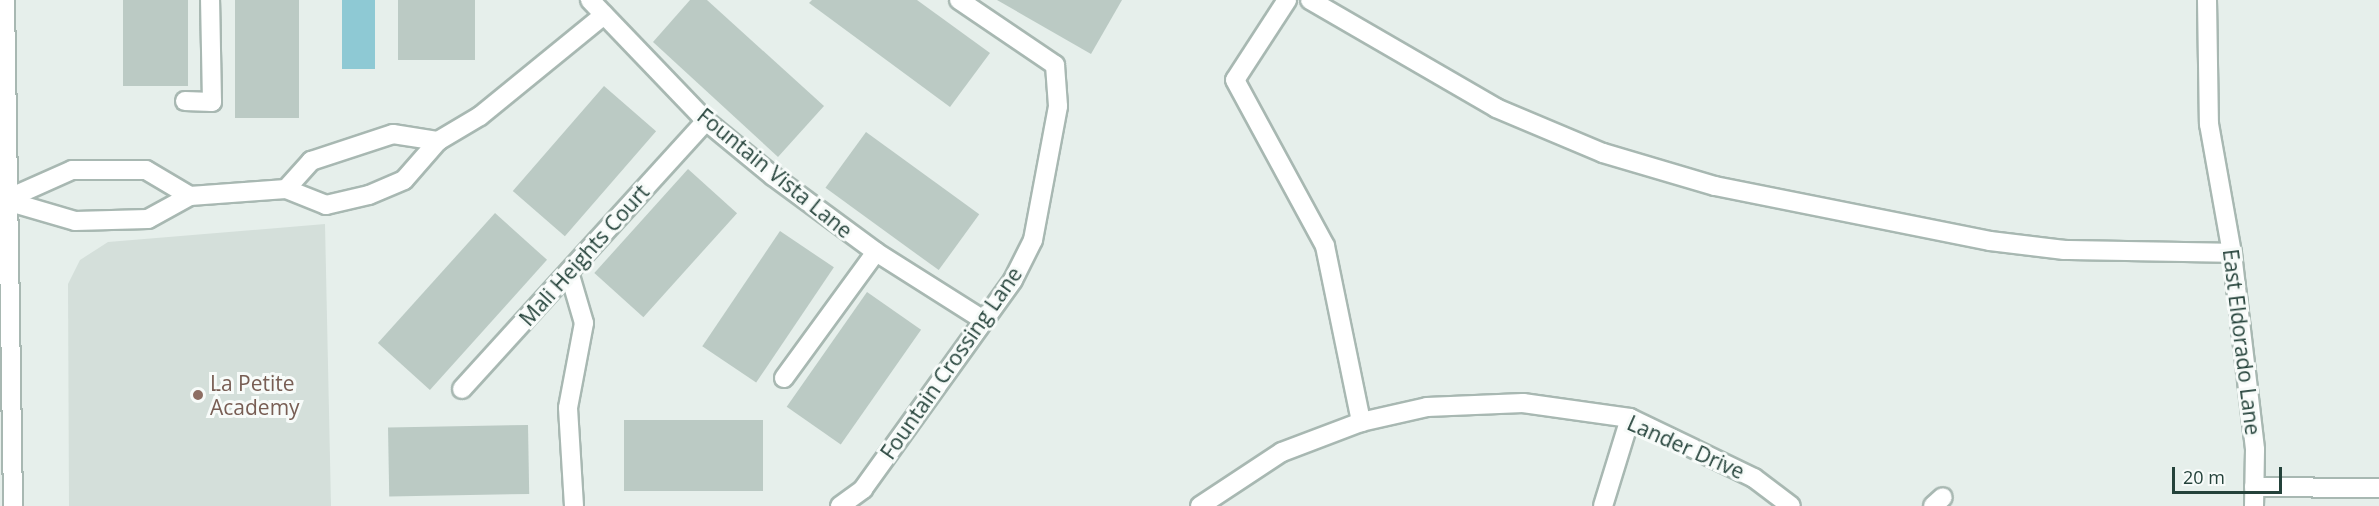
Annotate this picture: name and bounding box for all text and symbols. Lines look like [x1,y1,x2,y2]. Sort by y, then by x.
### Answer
street label: Fountain Vista Lane [693,103,857,243]
street label: Mali Heights Court [514,179,654,331]
street label: East Eldorado Lane [2218,248,2266,436]
street label: Fountain Crossing Lane [875,262,1027,464]
place label: La Petite Academy [210,370,300,420]
marker: La Petite Academy [191,388,205,402]
street label: Lander Drive [1624,410,1748,484]
scale bar [2175,455,2284,493]
text: 20 m [2183,465,2225,489]

